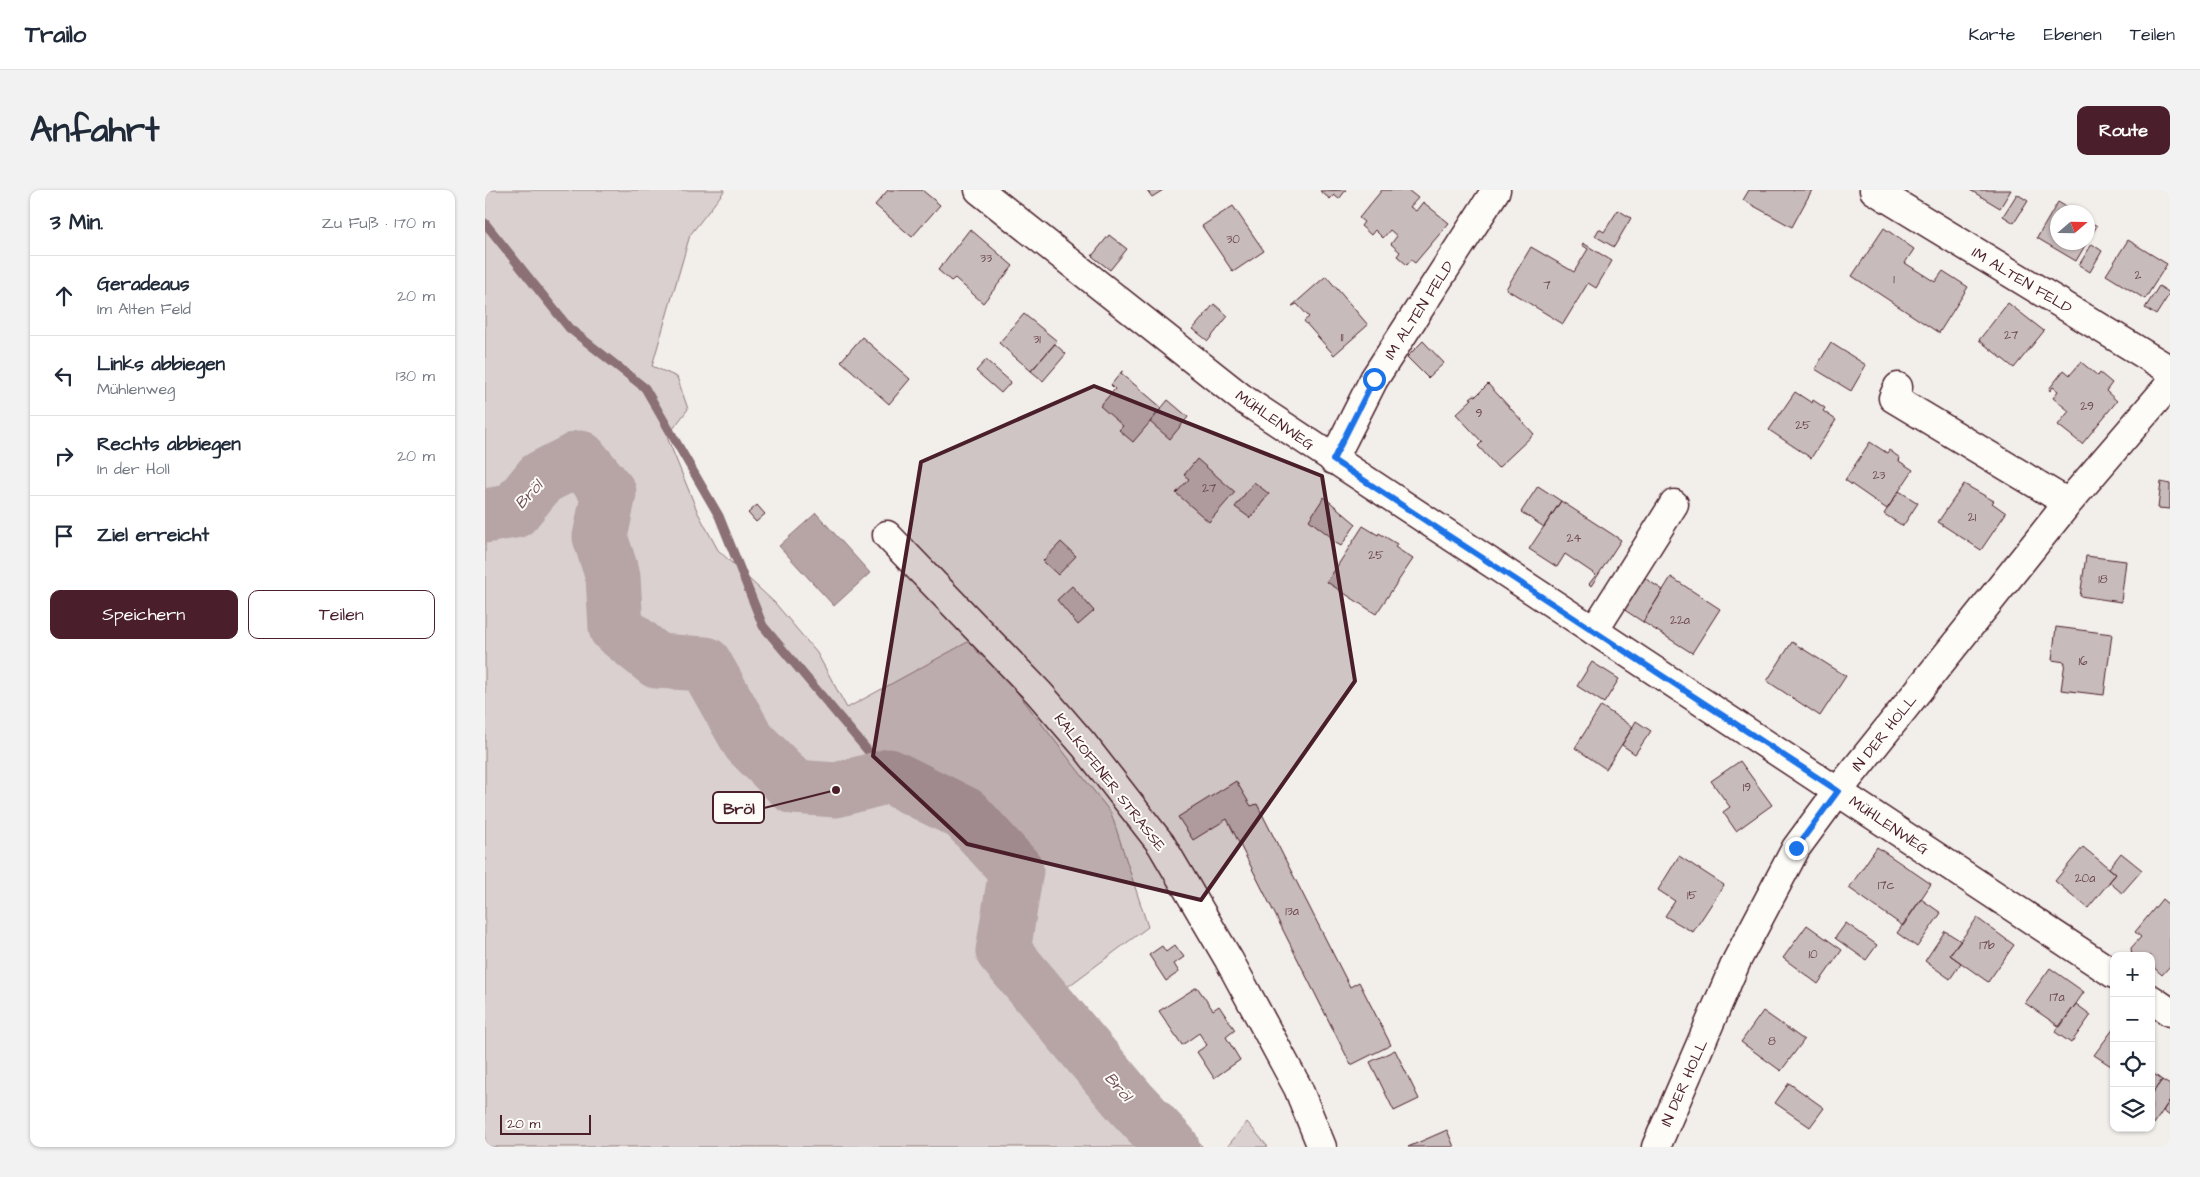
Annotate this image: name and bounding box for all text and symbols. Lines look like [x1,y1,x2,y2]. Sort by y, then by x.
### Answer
text: Trailo [25,18,86,52]
text: Karte [1968,22,2016,47]
text: Ebenen [2044,22,2102,47]
text: Teilen [2130,22,2175,47]
text: Anfahrt [30,106,159,155]
button: Route [2077,106,2170,155]
north arrow [2050,205,2095,250]
text: 3 Min. [50,208,103,237]
text: Zu Fuß · 170 m [321,212,435,234]
house number: 30 [1226,231,1240,248]
street label: IM ALTEN FELD [1968,242,2076,319]
house number: 33 [980,250,992,267]
street label: IM ALTEN FELD [1380,257,1459,364]
house number: 2 [2135,267,2142,284]
text: Geradeaus [97,271,189,298]
house number: 1 [1893,271,1895,288]
house number: 7 [1543,277,1551,294]
icon: ahead [50,282,78,310]
text: 20 m [397,285,435,307]
text: Im Alten Feld [97,298,191,320]
house number: 27 [2004,327,2019,344]
house number: 11 [1340,329,1344,346]
house number: 31 [1033,331,1041,348]
text: Links abbiegen [97,351,225,378]
icon: left [50,362,78,390]
text: 130 m [396,365,435,387]
route start [1363,368,1386,391]
text: Mühlenweg [97,378,175,400]
street label: MÜHLENWEG [1231,385,1319,456]
house number: 29 [2080,398,2094,415]
house number: 9 [1476,405,1483,422]
house number: 25 [1795,417,1811,434]
text: Rechts abbiegen [97,431,241,458]
icon: right [50,442,78,470]
text: 20 m [397,445,435,467]
text: In der Holl [97,458,170,480]
house number: 23 [1873,467,1885,484]
water label: Bröl [510,474,549,514]
house number: 27 [1202,480,1217,497]
house number: 21 [1968,509,1977,526]
icon: arrive [50,522,78,550]
text: Ziel erreicht [97,522,209,549]
house number: 24 [1566,530,1582,547]
house number: 25 [1368,547,1384,564]
house number: 18 [2098,571,2108,588]
button: Speichern [50,590,238,639]
button: Teilen [248,590,435,639]
house number: 22a [1670,612,1690,629]
house number: 16 [2078,653,2088,670]
street label: IN DER HOLL [1847,690,1922,776]
street label: KALKOFENER STRASSE [1049,709,1170,856]
house number: 19 [1743,779,1751,796]
street label: MÜHLENWEG [1845,791,1933,860]
callout: Bröl [713,792,764,823]
text: Bröl [723,798,755,820]
route end [1785,837,1808,860]
house number: 20a [2075,870,2095,887]
house number: 17c [1878,877,1895,894]
house number: 15 [1687,887,1698,904]
house number: 13a [1285,903,1299,920]
house number: 17b [1979,937,1995,954]
house number: 10 [1808,946,1818,963]
map controls [2110,952,2155,1132]
button: + [2110,952,2155,997]
house number: 17a [2049,989,2065,1006]
button: − [2110,997,2155,1042]
house number: 8 [1768,1033,1776,1050]
street label: IN DER HOLL [1656,1036,1713,1130]
button: locate [2110,1042,2155,1087]
water label: Bröl [1100,1067,1139,1108]
button: layers [2110,1087,2155,1132]
scale bar [500,1112,591,1135]
text: 20 m [507,1114,540,1134]

